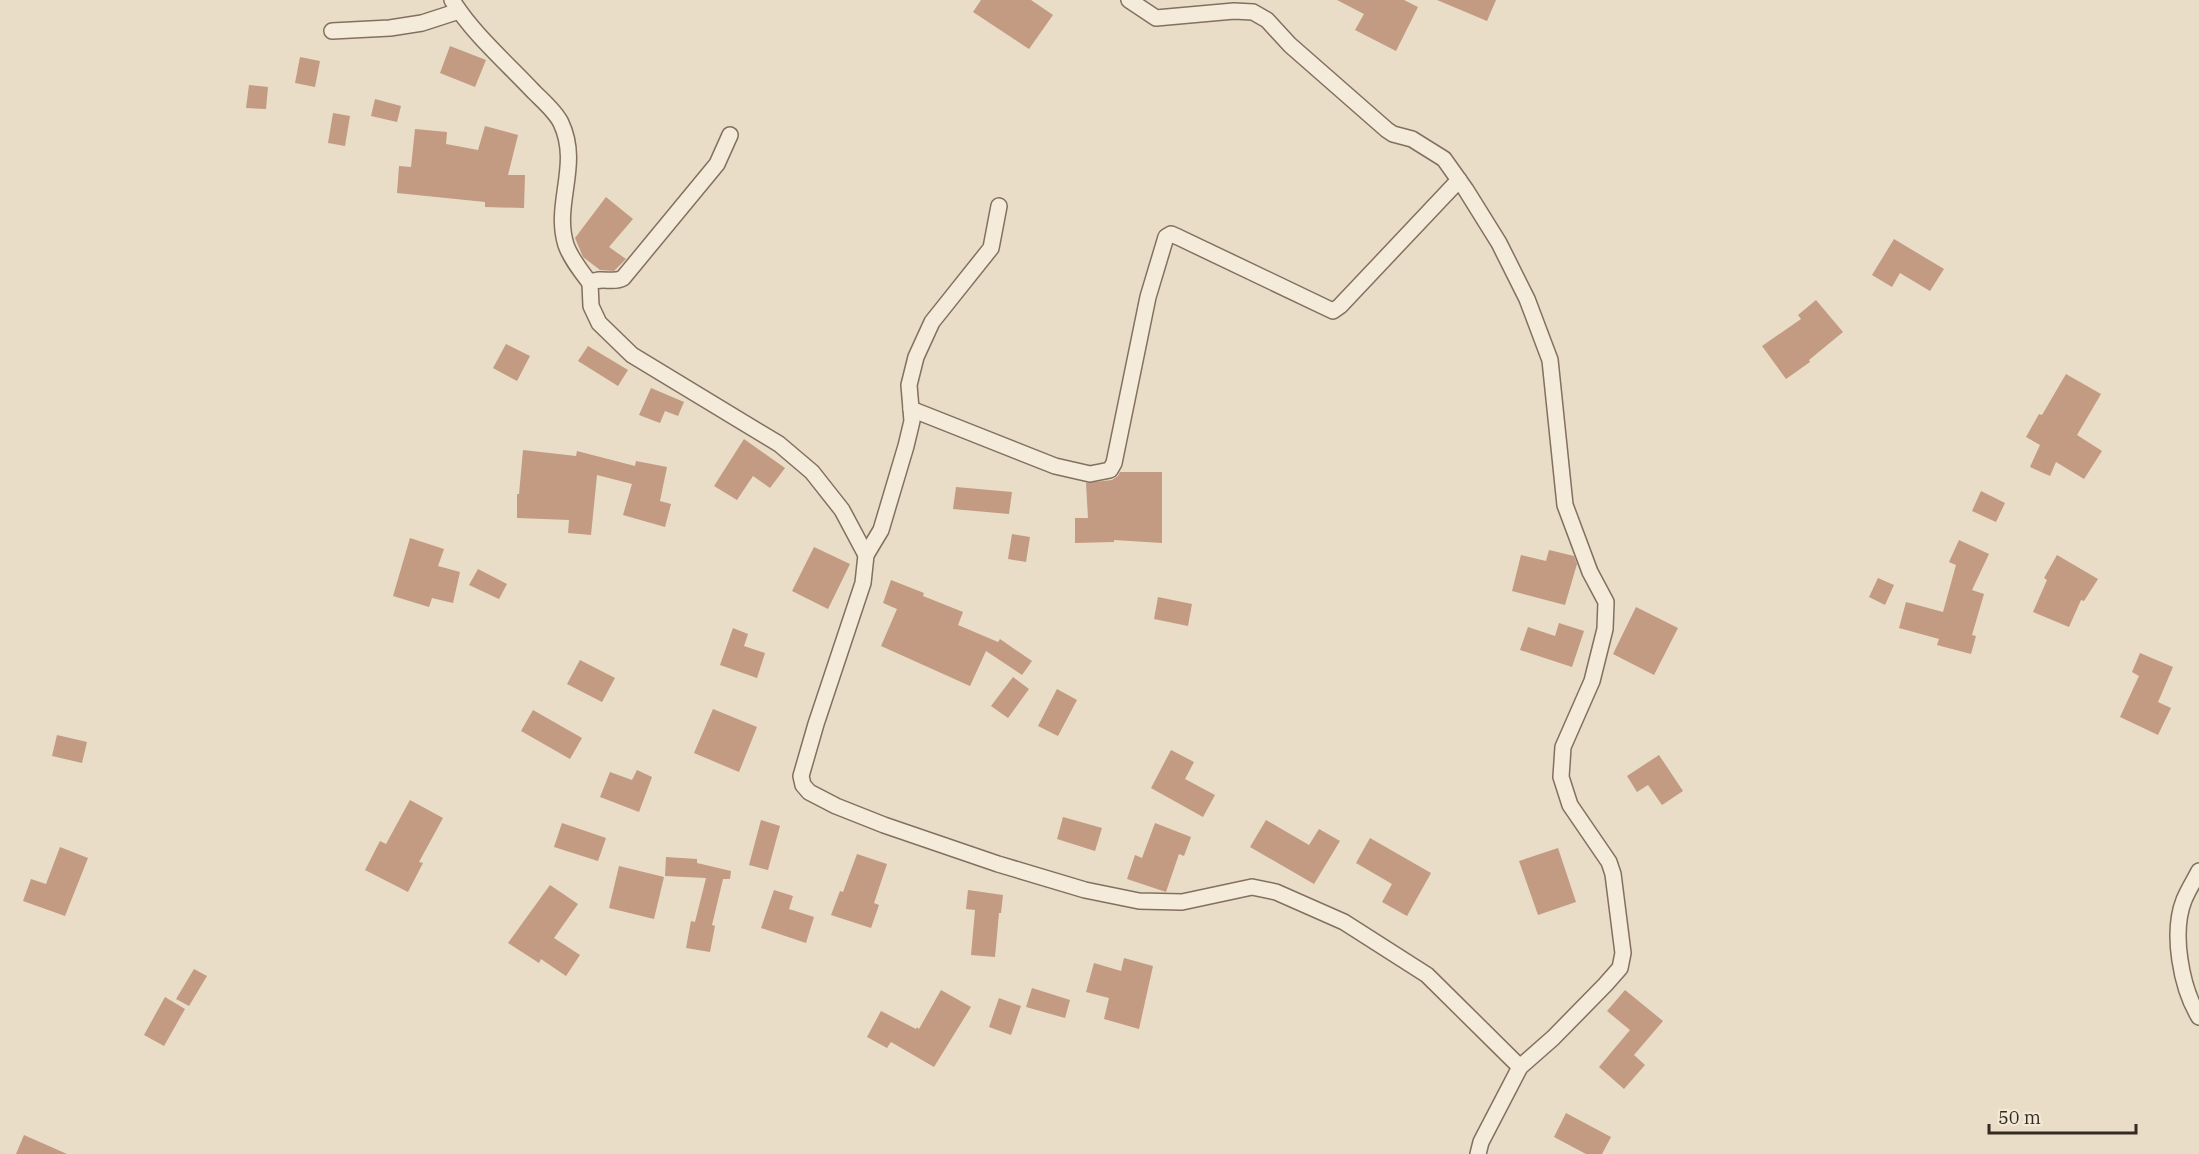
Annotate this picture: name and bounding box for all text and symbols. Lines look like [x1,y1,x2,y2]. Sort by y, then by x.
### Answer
scale bar [1989,1097,2136,1135]
text: 50 m [1998,1106,2041,1129]

